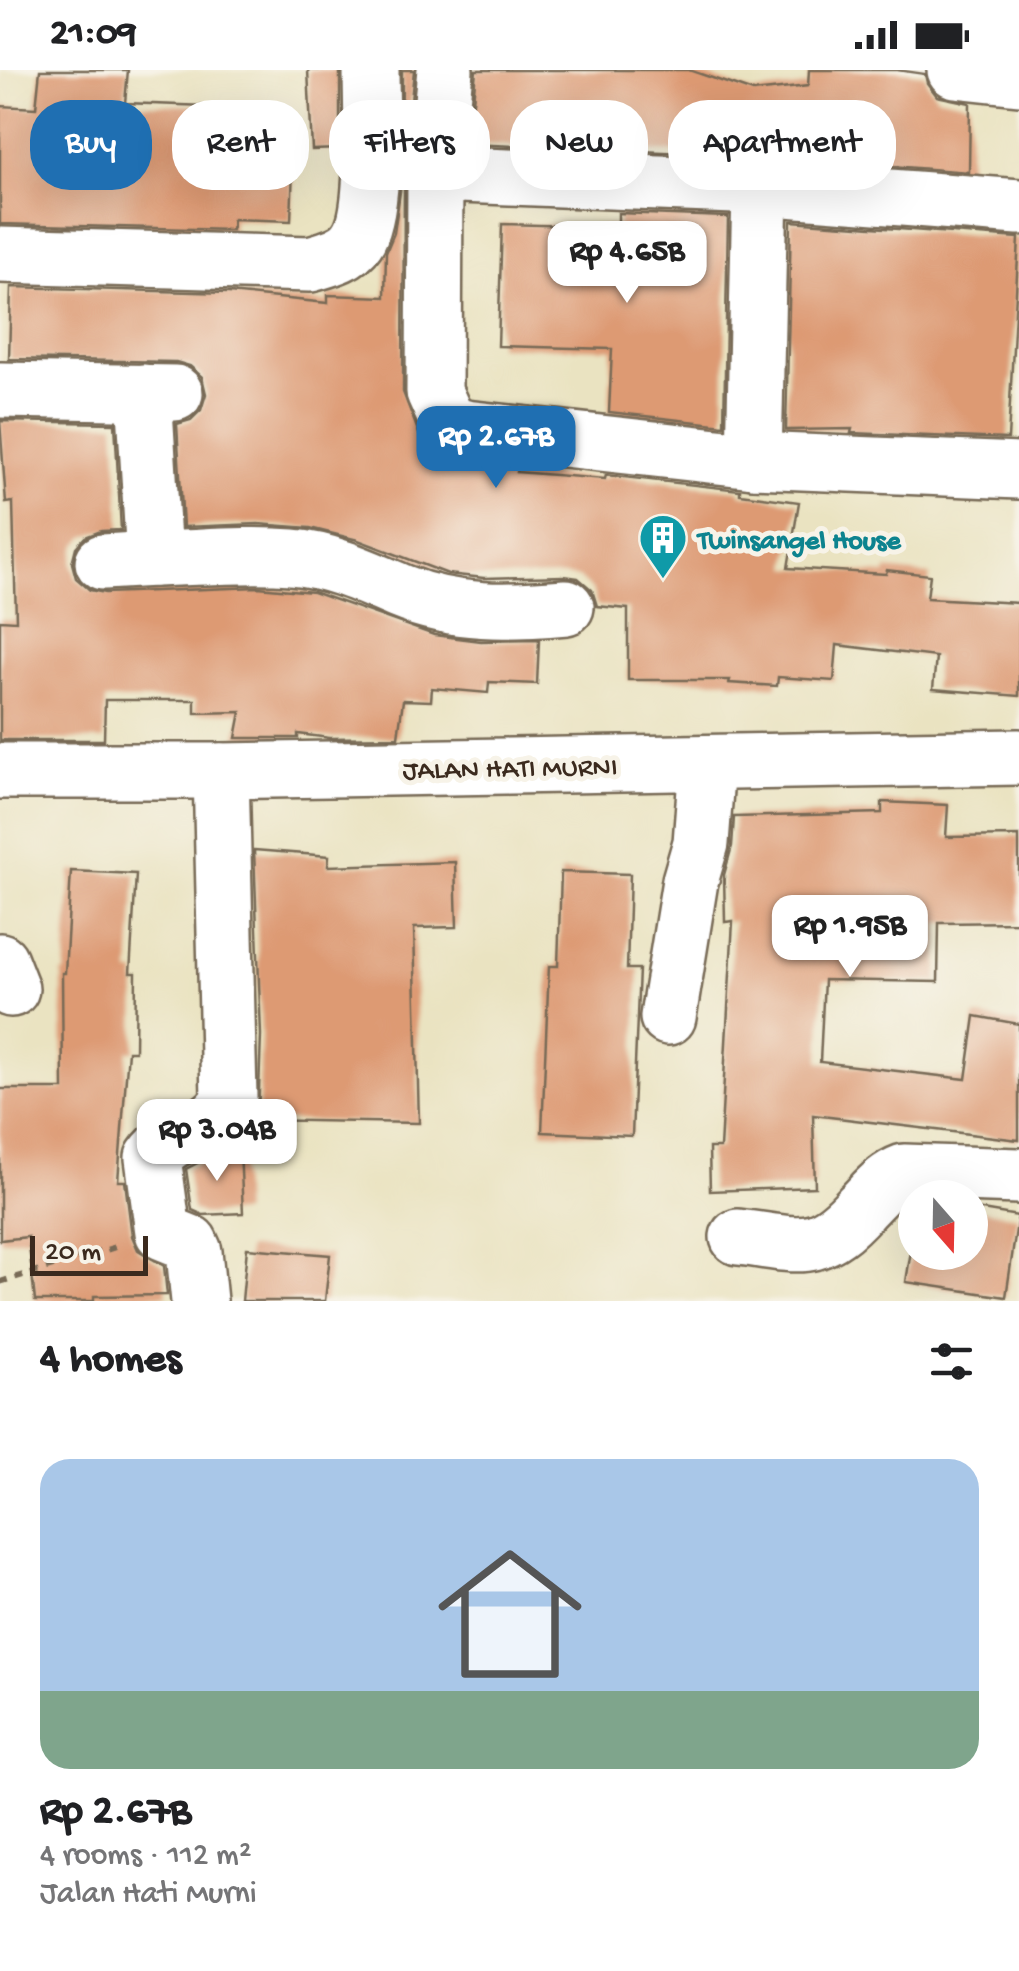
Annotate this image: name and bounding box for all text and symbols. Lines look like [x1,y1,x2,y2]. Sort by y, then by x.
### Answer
text: 21:09 [50,13,137,57]
chip: Buy [30,100,152,190]
chip: Rent [172,100,309,190]
chip: Filters [329,100,490,190]
chip: New [510,100,648,190]
chip: Apartment [668,100,896,190]
pin: Rp 4.65B [524,221,730,306]
text: Rp 4.65B [570,234,684,272]
pin: Rp 2.67B [393,406,599,491]
text: Rp 2.67B [438,419,554,457]
building icon: Twinsangel House [637,512,689,580]
place label: Twinsangel House [696,526,902,559]
street label: JALAN HATI MURNI [402,752,618,789]
pin: Rp 1.95B [747,895,953,980]
text: Rp 1.95B [794,908,906,946]
pin: Rp 3.04B [114,1099,320,1184]
text: Rp 3.04B [159,1112,275,1150]
north arrow [898,1180,988,1270]
map controls [898,1180,988,1270]
scale bar [30,1231,148,1276]
text: 20 m [45,1237,101,1270]
icon: filters [924,1334,979,1389]
text: 4 homes [40,1337,181,1386]
icon: home [420,1524,600,1704]
text: Rp 2.67B [40,1789,191,1838]
text: 4 rooms · 112 m² [40,1838,251,1876]
text: Jalan Hati Murni [40,1876,257,1914]

